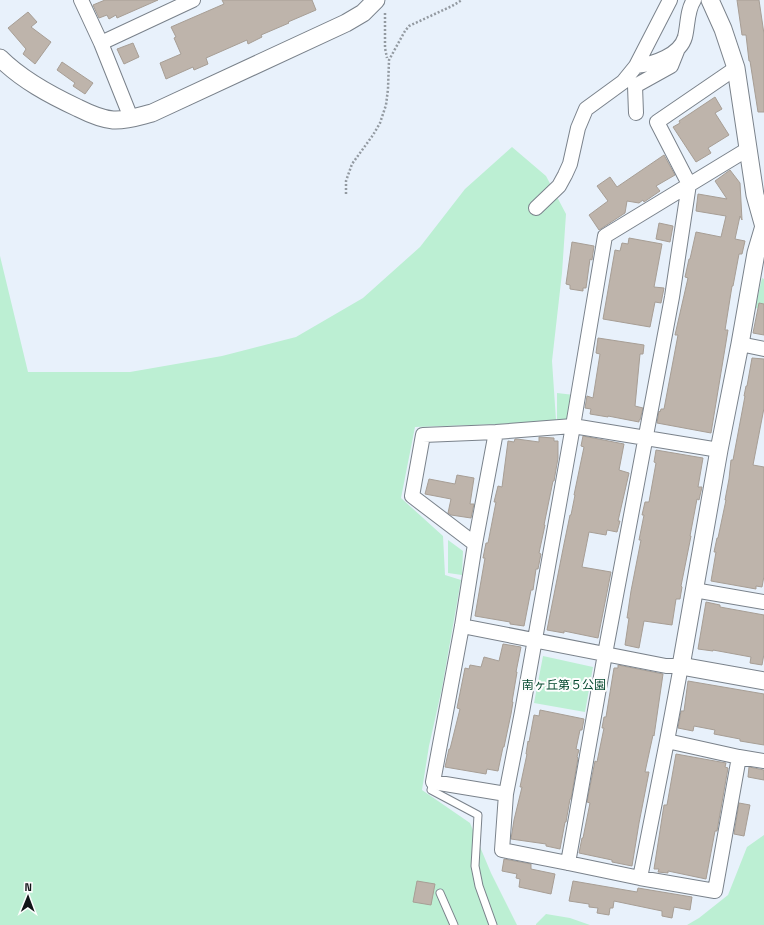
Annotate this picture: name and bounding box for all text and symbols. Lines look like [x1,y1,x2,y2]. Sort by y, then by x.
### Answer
park label: 南ヶ丘第５公園 [522,677,606,693]
north arrow [8,877,48,917]
text: N [24,880,32,894]

